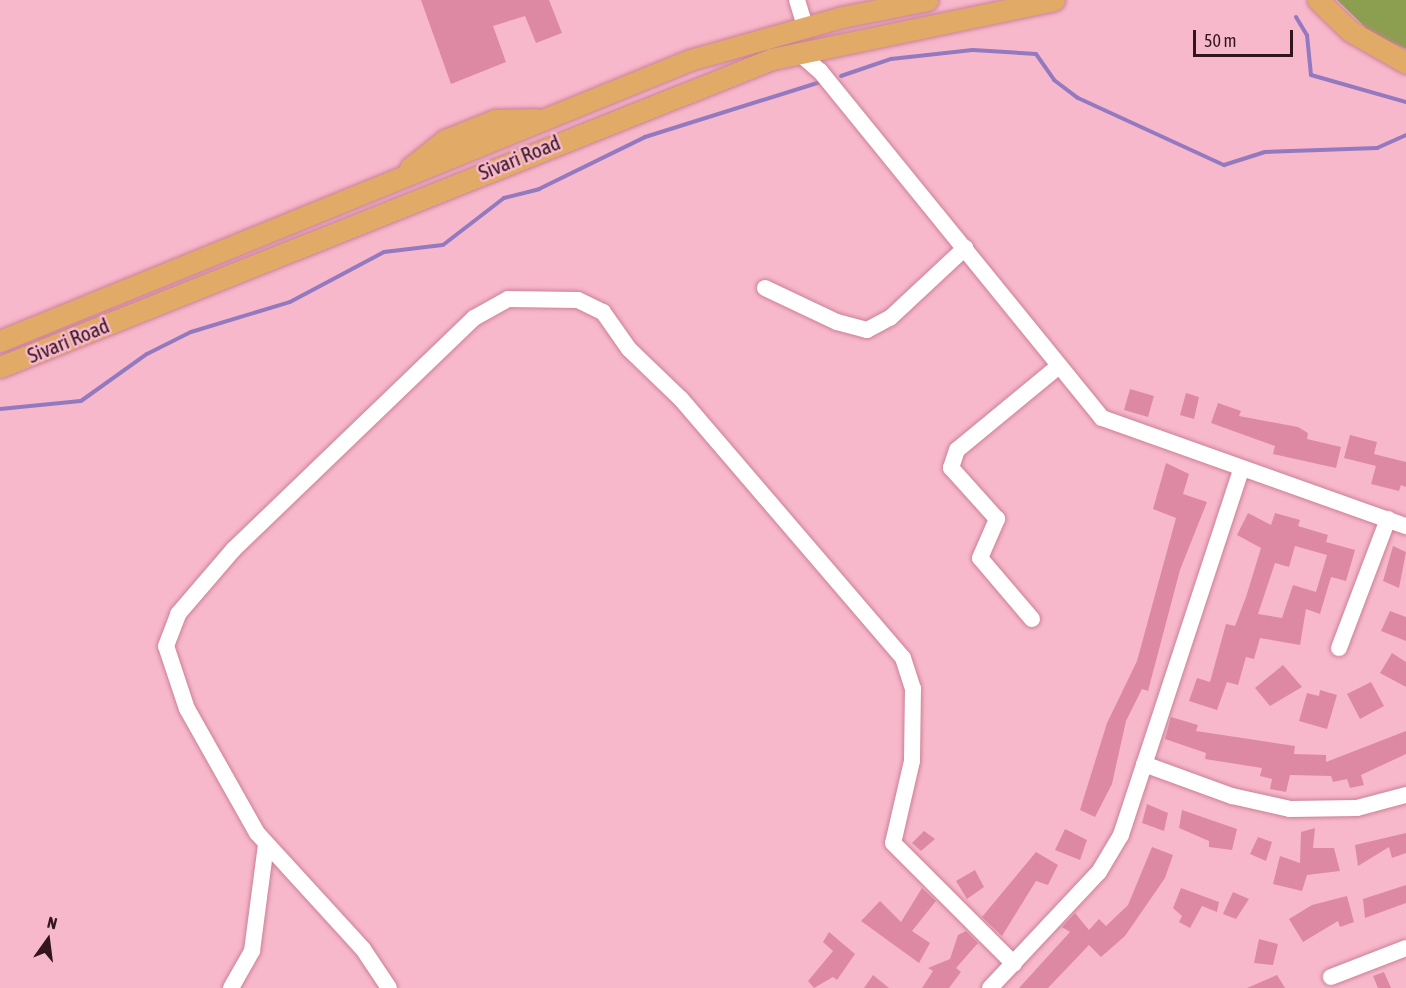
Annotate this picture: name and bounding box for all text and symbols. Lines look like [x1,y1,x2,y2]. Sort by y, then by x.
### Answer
scale bar [1196,18,1296,56]
text: 50 m [1204,30,1236,51]
street label: Sivari Road [474,129,564,185]
street label: Sivari Road [23,312,113,368]
north arrow [18,910,78,970]
text: N [46,913,59,932]

